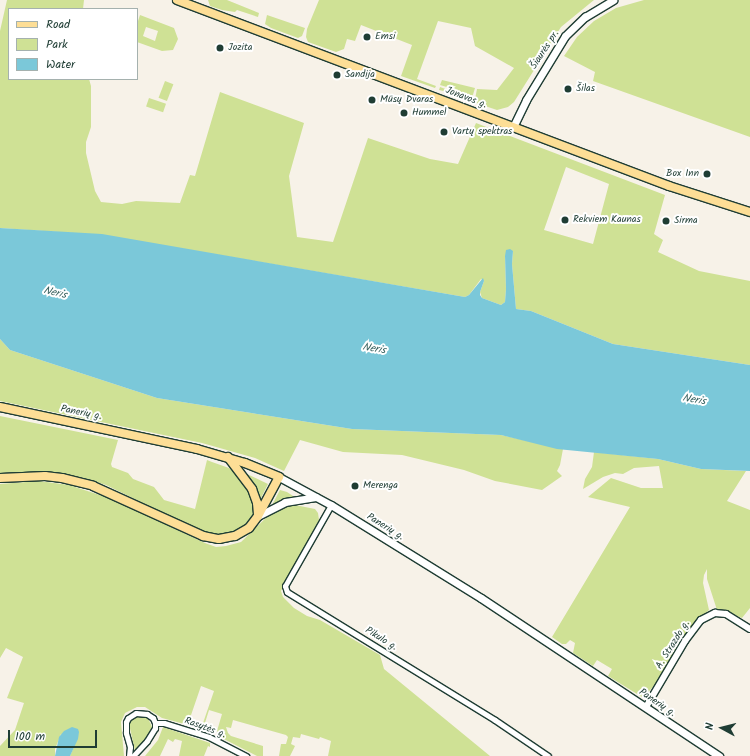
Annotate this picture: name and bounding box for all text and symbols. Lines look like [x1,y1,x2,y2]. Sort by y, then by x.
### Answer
legend [8,8,138,80]
text: Road [46,15,70,34]
street label: Šiaurės pr. [528,28,562,72]
place label: Emsi [375,31,395,43]
marker: Emsi [362,32,372,42]
text: Park [46,35,68,54]
place label: Jozita [228,42,253,54]
marker: Jozita [215,43,225,53]
text: Water [46,55,75,74]
place label: Sandija [345,69,375,81]
marker: Sandija [332,70,342,80]
place label: Šilas [576,83,595,95]
marker: Šilas [563,84,573,94]
street label: Jonavos g. [444,85,488,111]
place label: Mūsų Dvaras [380,94,433,106]
marker: Mūsų Dvaras [367,95,377,105]
place label: Hummel [412,107,446,119]
marker: Hummel [399,108,409,118]
place label: Vartų spektras [452,126,512,138]
marker: Vartų spektras [439,127,449,137]
place label: Box Inn [666,168,699,180]
marker: Box Inn [702,169,712,179]
place label: Rekviem Kaunas [573,214,641,226]
marker: Rekviem Kaunas [560,215,570,225]
place label: Sirma [674,215,698,227]
marker: Sirma [661,216,671,226]
water label: Neris [42,284,68,302]
water label: Neris [361,341,387,357]
water label: Neris [681,392,707,408]
street label: Panerių g. [59,403,103,423]
place label: Merenga [363,480,398,492]
marker: Merenga [350,481,360,491]
street label: Panerių g. [364,511,406,543]
street label: A. Strazdo g. [653,619,693,671]
street label: Pikulo g. [363,625,399,653]
street label: Panerių g. [636,686,678,720]
north arrow [702,708,742,748]
street label: Rasytės g. [183,715,227,741]
scale bar [10,722,99,748]
text: N [701,722,719,731]
text: 100 m [15,727,45,746]

